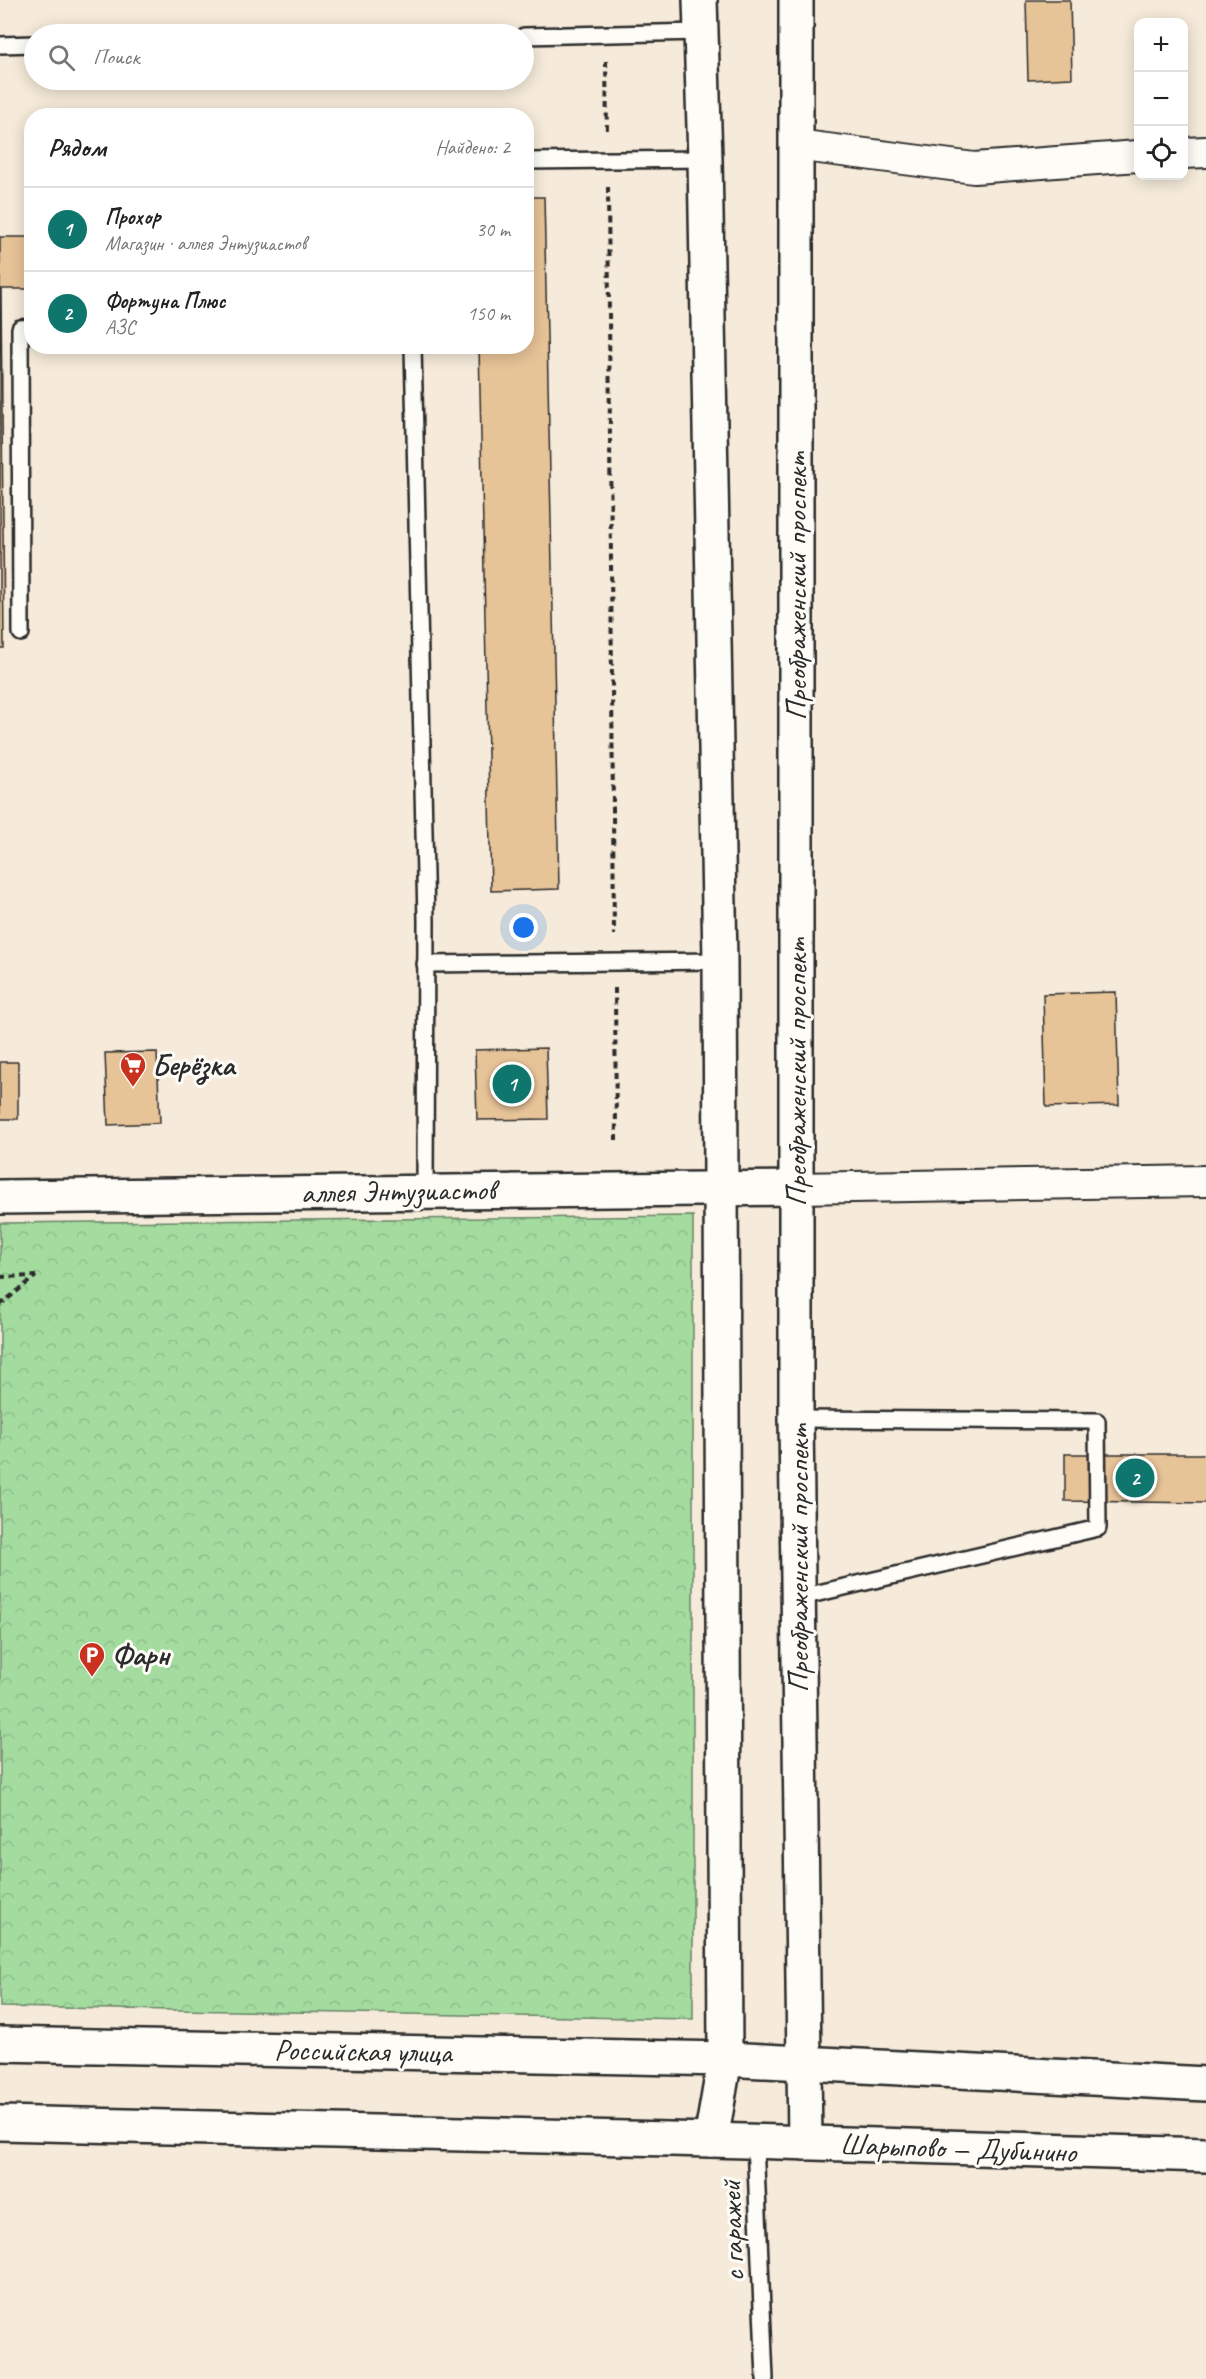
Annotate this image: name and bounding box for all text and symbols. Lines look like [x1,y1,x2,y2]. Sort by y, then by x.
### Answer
map controls [1134,18,1188,180]
button: + [1134,18,1188,72]
search box [24,24,534,90]
icon: search [45,41,78,74]
text: Поиск [93,43,139,71]
button: − [1134,72,1188,126]
button: locate [1134,126,1188,180]
text: Рядом [48,131,106,164]
text: Найдено: 2 [435,135,510,160]
text: Прохор [105,203,161,231]
text: 1 [63,217,72,242]
text: 30 m [476,217,510,242]
text: Магазин · аллея Энтузиастов [105,231,306,256]
text: Фортуна Плюс [105,287,226,315]
text: 2 [63,301,72,326]
text: 150 m [467,301,510,326]
text: АЗС [105,315,135,340]
street label: Преображенский проспект [777,450,815,720]
your location [509,913,538,942]
street label: Преображенский проспект [777,936,815,1206]
place label: Берёзка [152,1046,237,1085]
supermarket icon: Берёзка [118,1050,148,1088]
pin: 1 [492,1062,532,1106]
street label: аллея Энтузиастов [300,1170,501,1212]
street label: Преображенский проспект [779,1422,817,1692]
pin: 2 [1116,1456,1154,1500]
place label: Фарн [112,1636,171,1674]
parking icon: Фарн [77,1640,107,1678]
street label: Российская улица [274,2030,454,2072]
street label: Шарыпово — Дубинино [839,2125,1078,2171]
street label: с гаражей [711,2178,753,2282]

